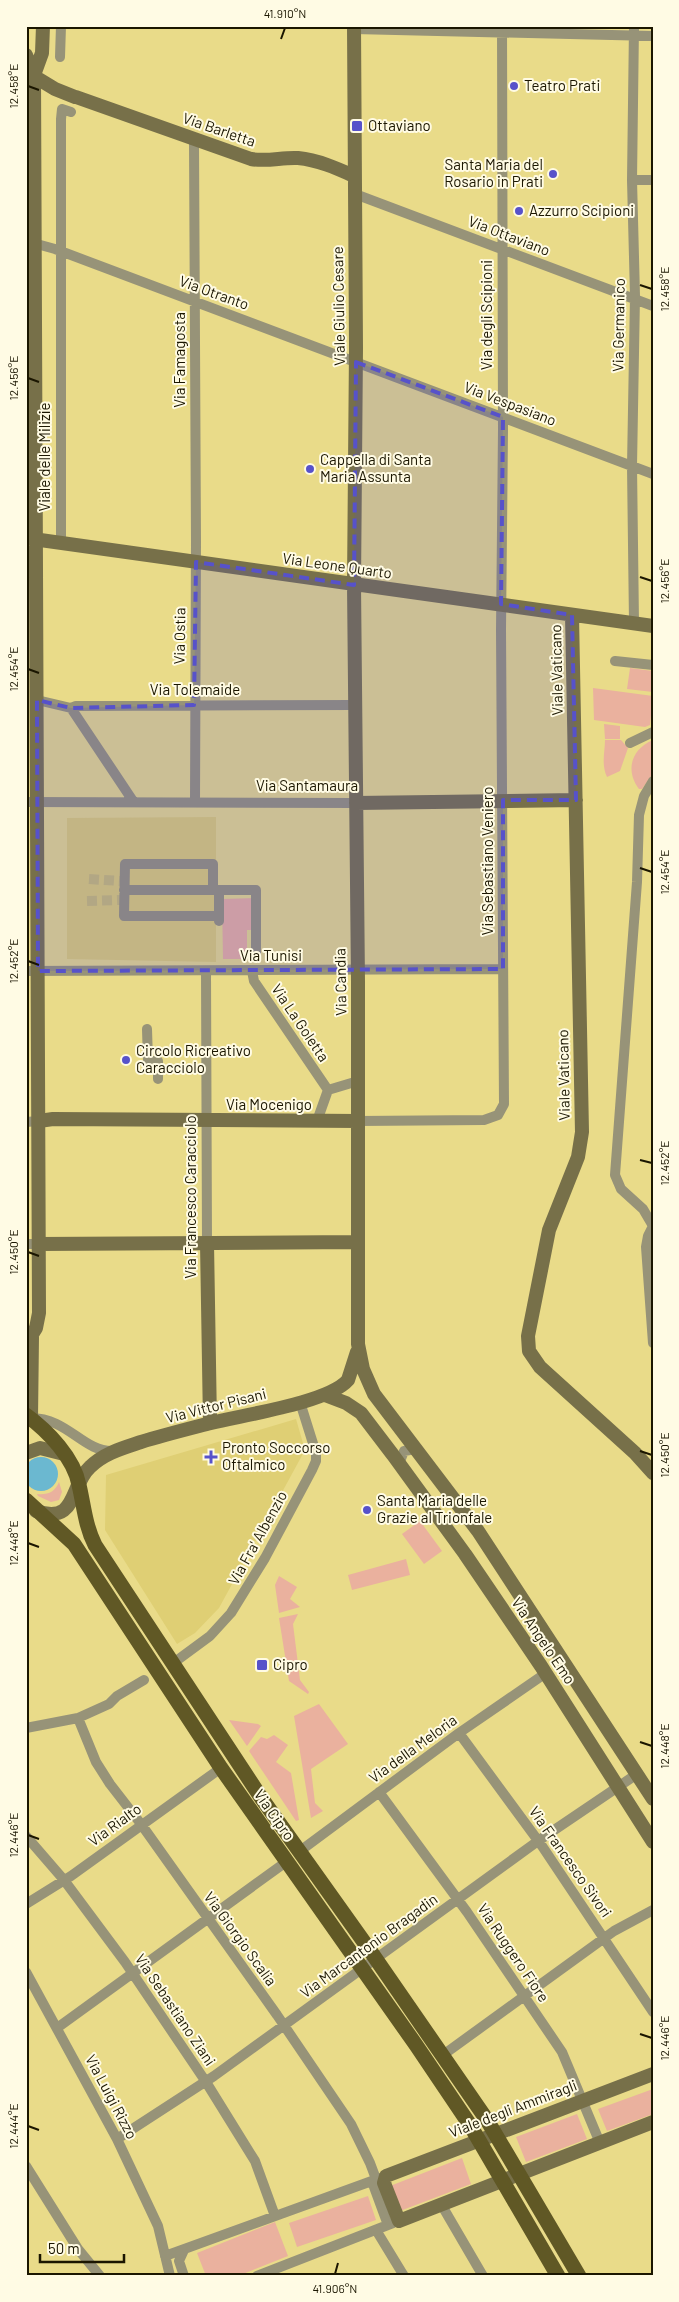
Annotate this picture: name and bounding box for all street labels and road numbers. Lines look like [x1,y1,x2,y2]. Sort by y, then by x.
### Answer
street label: Via Barletta [181,108,258,150]
street label: Via Ottaviano [466,211,553,259]
street label: Viale Giulio Cesare [328,246,348,366]
street label: Via degli Scipioni [477,260,495,370]
street label: Via Otranto [177,271,252,313]
street label: Via Germanico [608,278,628,372]
street label: Via Famagosta [170,312,188,408]
street label: Via Vespasiano [462,377,559,429]
street label: Viale delle Milizie [35,402,53,512]
street label: Via Leone Quarto [281,548,393,582]
street label: Via Ostia [170,607,188,665]
street label: Viale Vaticano [546,624,566,716]
street label: Via Tolemaide [150,680,240,698]
street label: Via Santamaura [256,776,358,794]
street label: Via Sebastiano Veniero [478,787,496,935]
street label: Via Tunisi [240,946,302,964]
street label: Via Candia [330,948,350,1016]
street label: Via La Goletta [268,980,333,1065]
street label: Viale Vaticano [553,1029,573,1121]
street label: Via Mocenigo [226,1095,312,1113]
street label: Via Francesco Caracciolo [181,1115,199,1279]
street label: Via Vittor Pisani [164,1384,268,1426]
street label: Via Fra' Albenzio [224,1487,290,1588]
street label: Via Angelo Emo [508,1594,579,1687]
street label: Via della Meloria [365,1710,460,1786]
street label: Via Cipro [251,1785,299,1843]
street label: Via Rialto [85,1799,144,1849]
street label: Via Francesco Sivori [526,1802,616,1920]
street label: Via Giorgio Scalia [201,1888,281,1989]
street label: Via Marcantonio Bragadin [296,1889,441,2001]
street label: Via Ruggero Fiore [474,1900,553,2005]
street label: Via Sebastiano Ziani [132,1950,220,2069]
street label: Via Luigi Rizzo [82,2051,142,2142]
street label: Viale degli Ammiragli [446,2075,579,2141]

